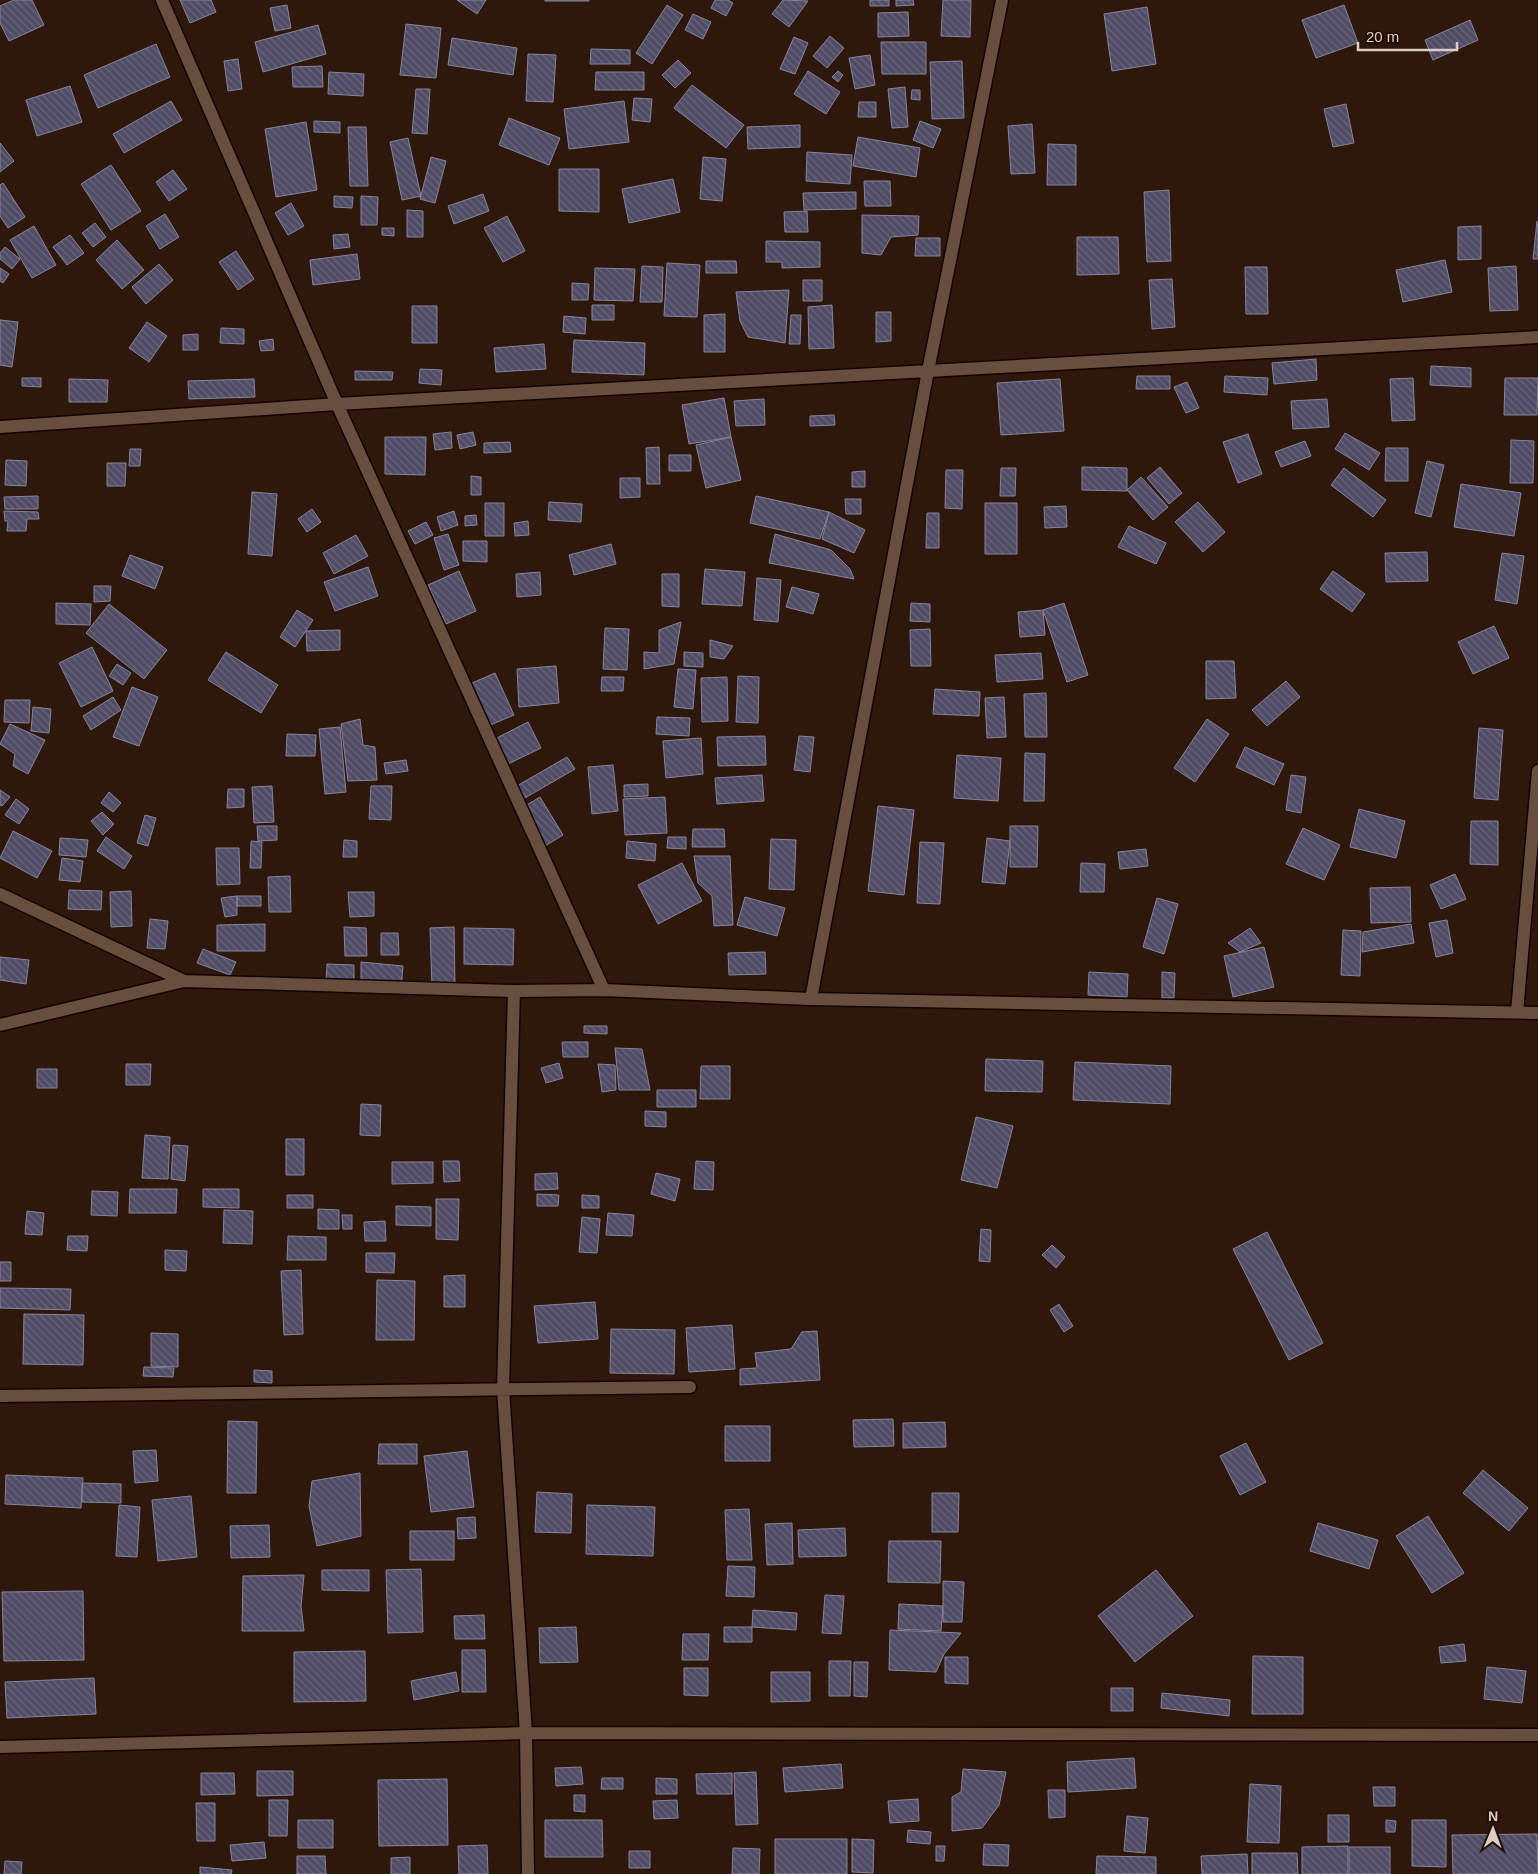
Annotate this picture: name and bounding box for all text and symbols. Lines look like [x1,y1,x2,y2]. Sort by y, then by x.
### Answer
scale bar [1358,20,1457,52]
text: 20 m [1366,28,1399,45]
north arrow [1468,1804,1518,1854]
text: N [1488,1808,1498,1824]

